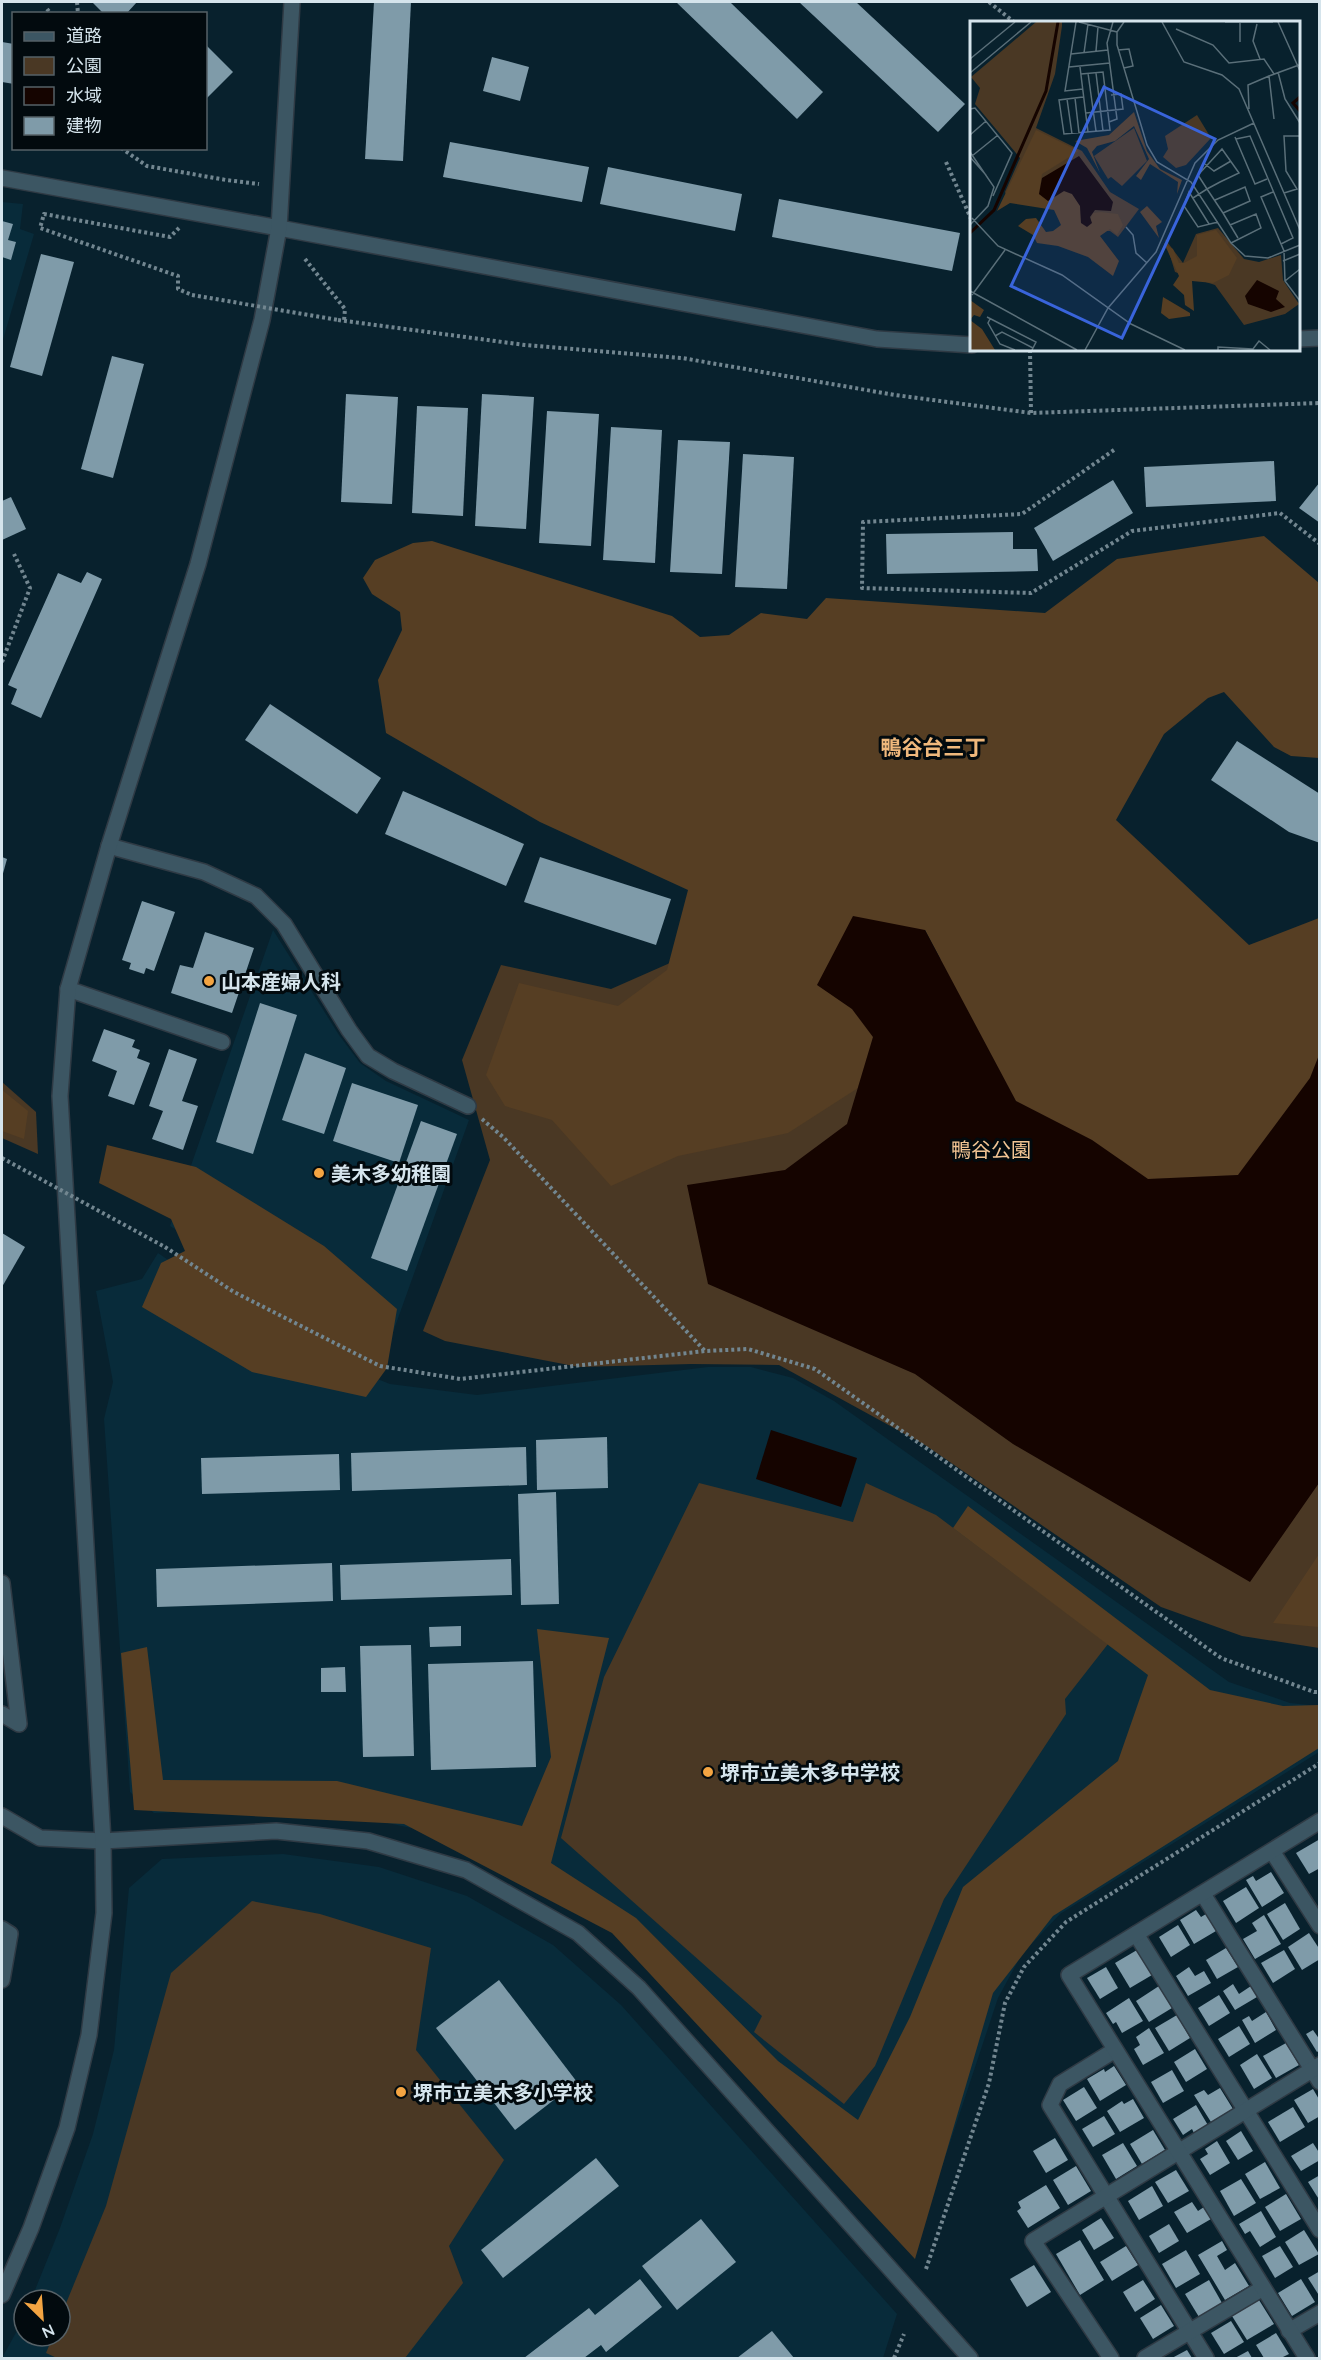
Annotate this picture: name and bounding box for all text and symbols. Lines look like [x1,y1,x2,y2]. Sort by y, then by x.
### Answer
legend [12,12,207,150]
inset map [970,21,1300,351]
text: 道路 [66,24,102,47]
text: 公園 [66,54,102,77]
text: 水域 [66,84,102,107]
text: 建物 [66,114,102,137]
district label: 鴨谷台三丁 [881,734,986,760]
place label: 山本産婦人科 [221,969,341,994]
marker: 山本産婦人科 [202,974,216,988]
park label: 鴨谷公園 [951,1137,1031,1162]
place label: 美木多幼稚園 [331,1161,451,1186]
marker: 美木多幼稚園 [312,1166,326,1180]
place label: 堺市立美木多中学校 [720,1760,900,1785]
marker: 堺市立美木多中学校 [701,1765,715,1779]
place label: 堺市立美木多小学校 [413,2080,593,2105]
marker: 堺市立美木多小学校 [394,2085,408,2099]
north arrow [12,2288,72,2348]
text: N [39,2320,58,2343]

